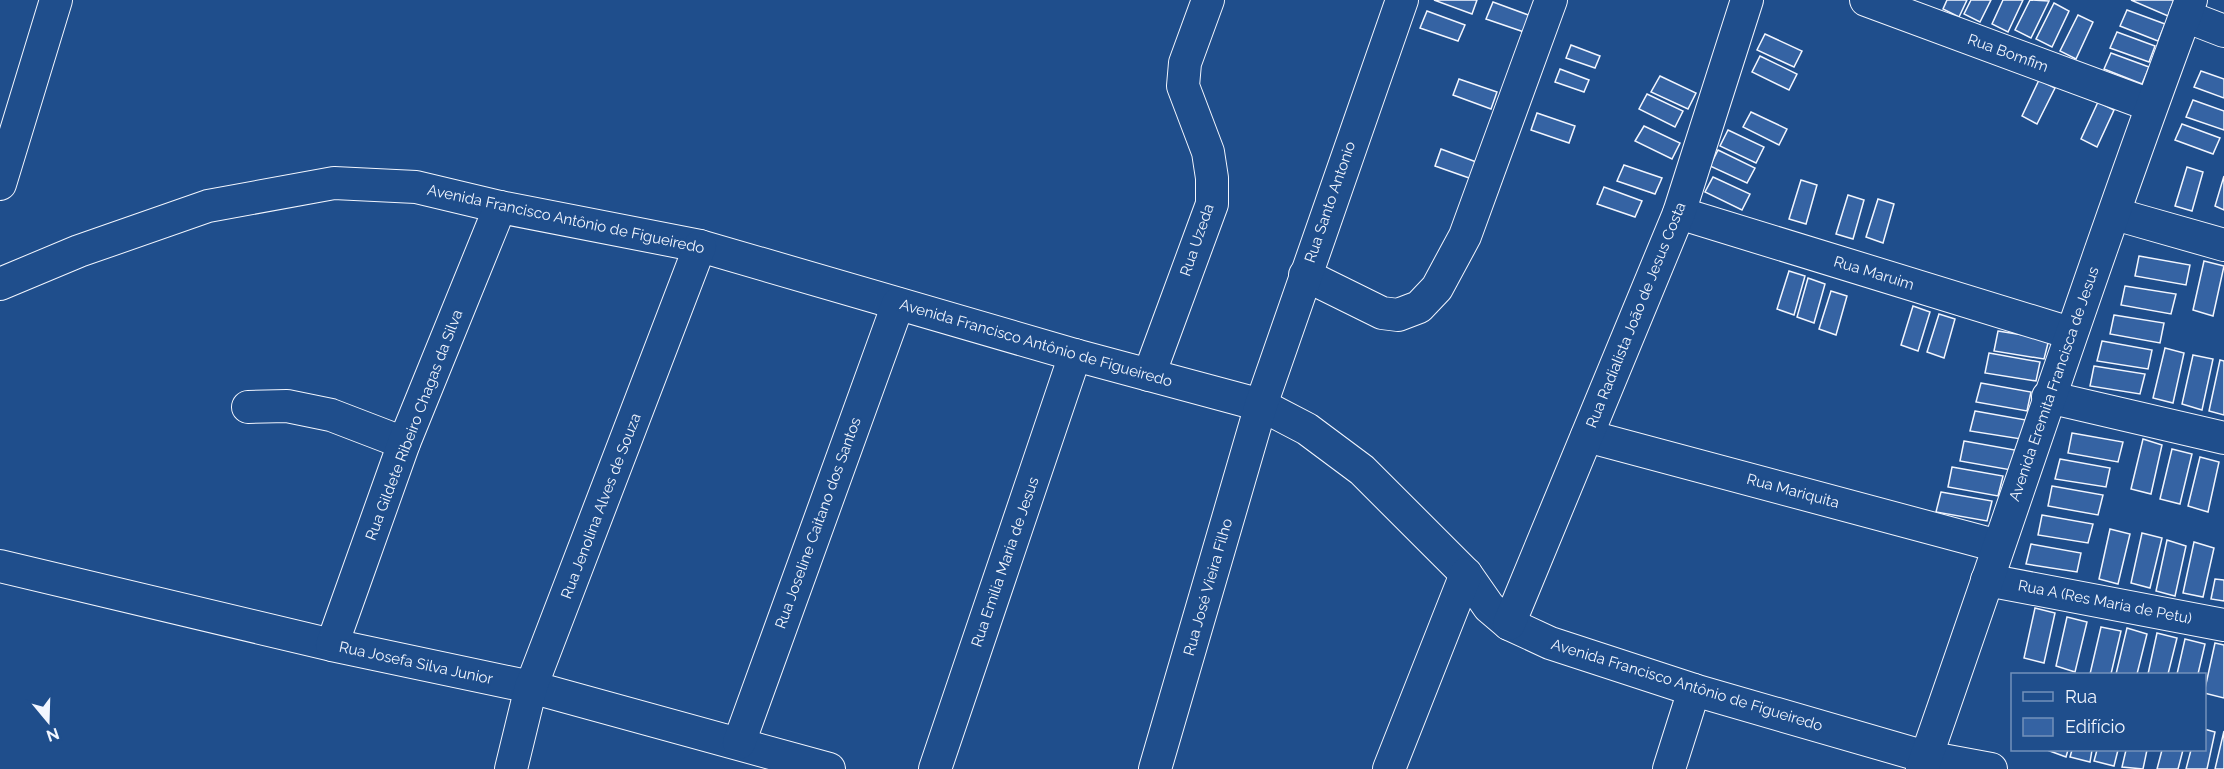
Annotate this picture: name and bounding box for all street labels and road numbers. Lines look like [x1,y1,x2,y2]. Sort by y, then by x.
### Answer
street label: Rua Bomfim [1965,30,2051,76]
street label: Rua Santo Antonio [1301,139,1359,265]
street label: Avenida Francisco Antônio de Figueiredo [426,181,706,257]
street label: Rua Radialista João de Jesus Costa [1582,200,1690,430]
street label: Rua Uzeda [1176,201,1218,279]
street label: Rua Maruim [1832,252,1916,294]
street label: Avenida Eremita Francisca de Jesus [2005,264,2103,504]
street label: Avenida Francisco Antônio de Figueiredo [898,295,1175,391]
street label: Rua Gildete Ribeiro Chagas da Silva [362,307,466,543]
street label: Rua Jenolina Alves de Souza [557,411,645,601]
street label: Rua Joseline Caitano dos Santos [771,415,865,631]
street label: Rua Mariquita [1745,470,1841,512]
street label: Rua Emilia Maria de Jesus [967,475,1043,649]
street label: Rua José Vieira Filho [1180,516,1236,658]
street label: Rua A (Res Maria de Petu) [2017,576,2193,628]
street label: Avenida Francisco Antônio de Figueiredo [1549,635,1825,735]
street label: Rua Josefa Silva Junior [337,638,495,688]

